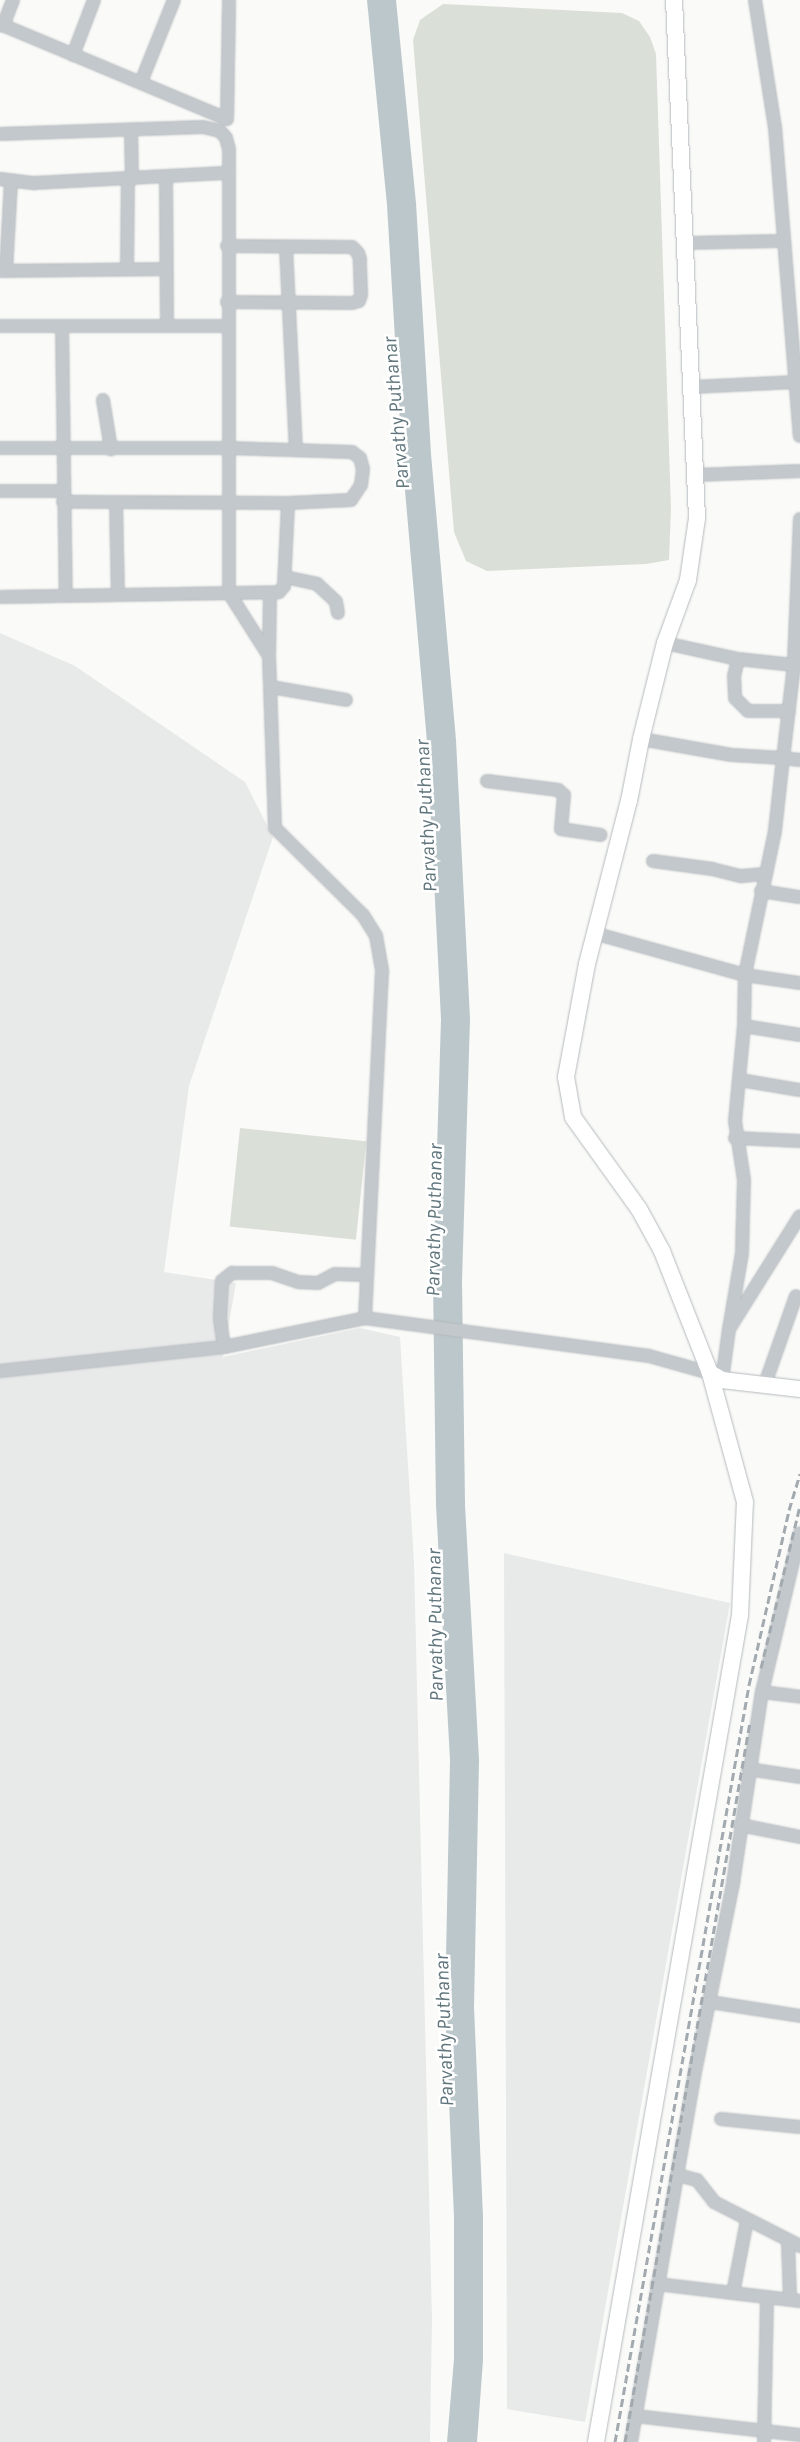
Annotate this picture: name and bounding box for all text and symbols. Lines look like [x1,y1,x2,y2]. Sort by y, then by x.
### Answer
water label: Parvathy Puthanar [377,336,415,490]
water label: Parvathy Puthanar [410,739,442,893]
water label: Parvathy Puthanar [421,1143,447,1297]
water label: Parvathy Puthanar [422,1548,448,1702]
water label: Parvathy Puthanar [429,1953,459,2107]

